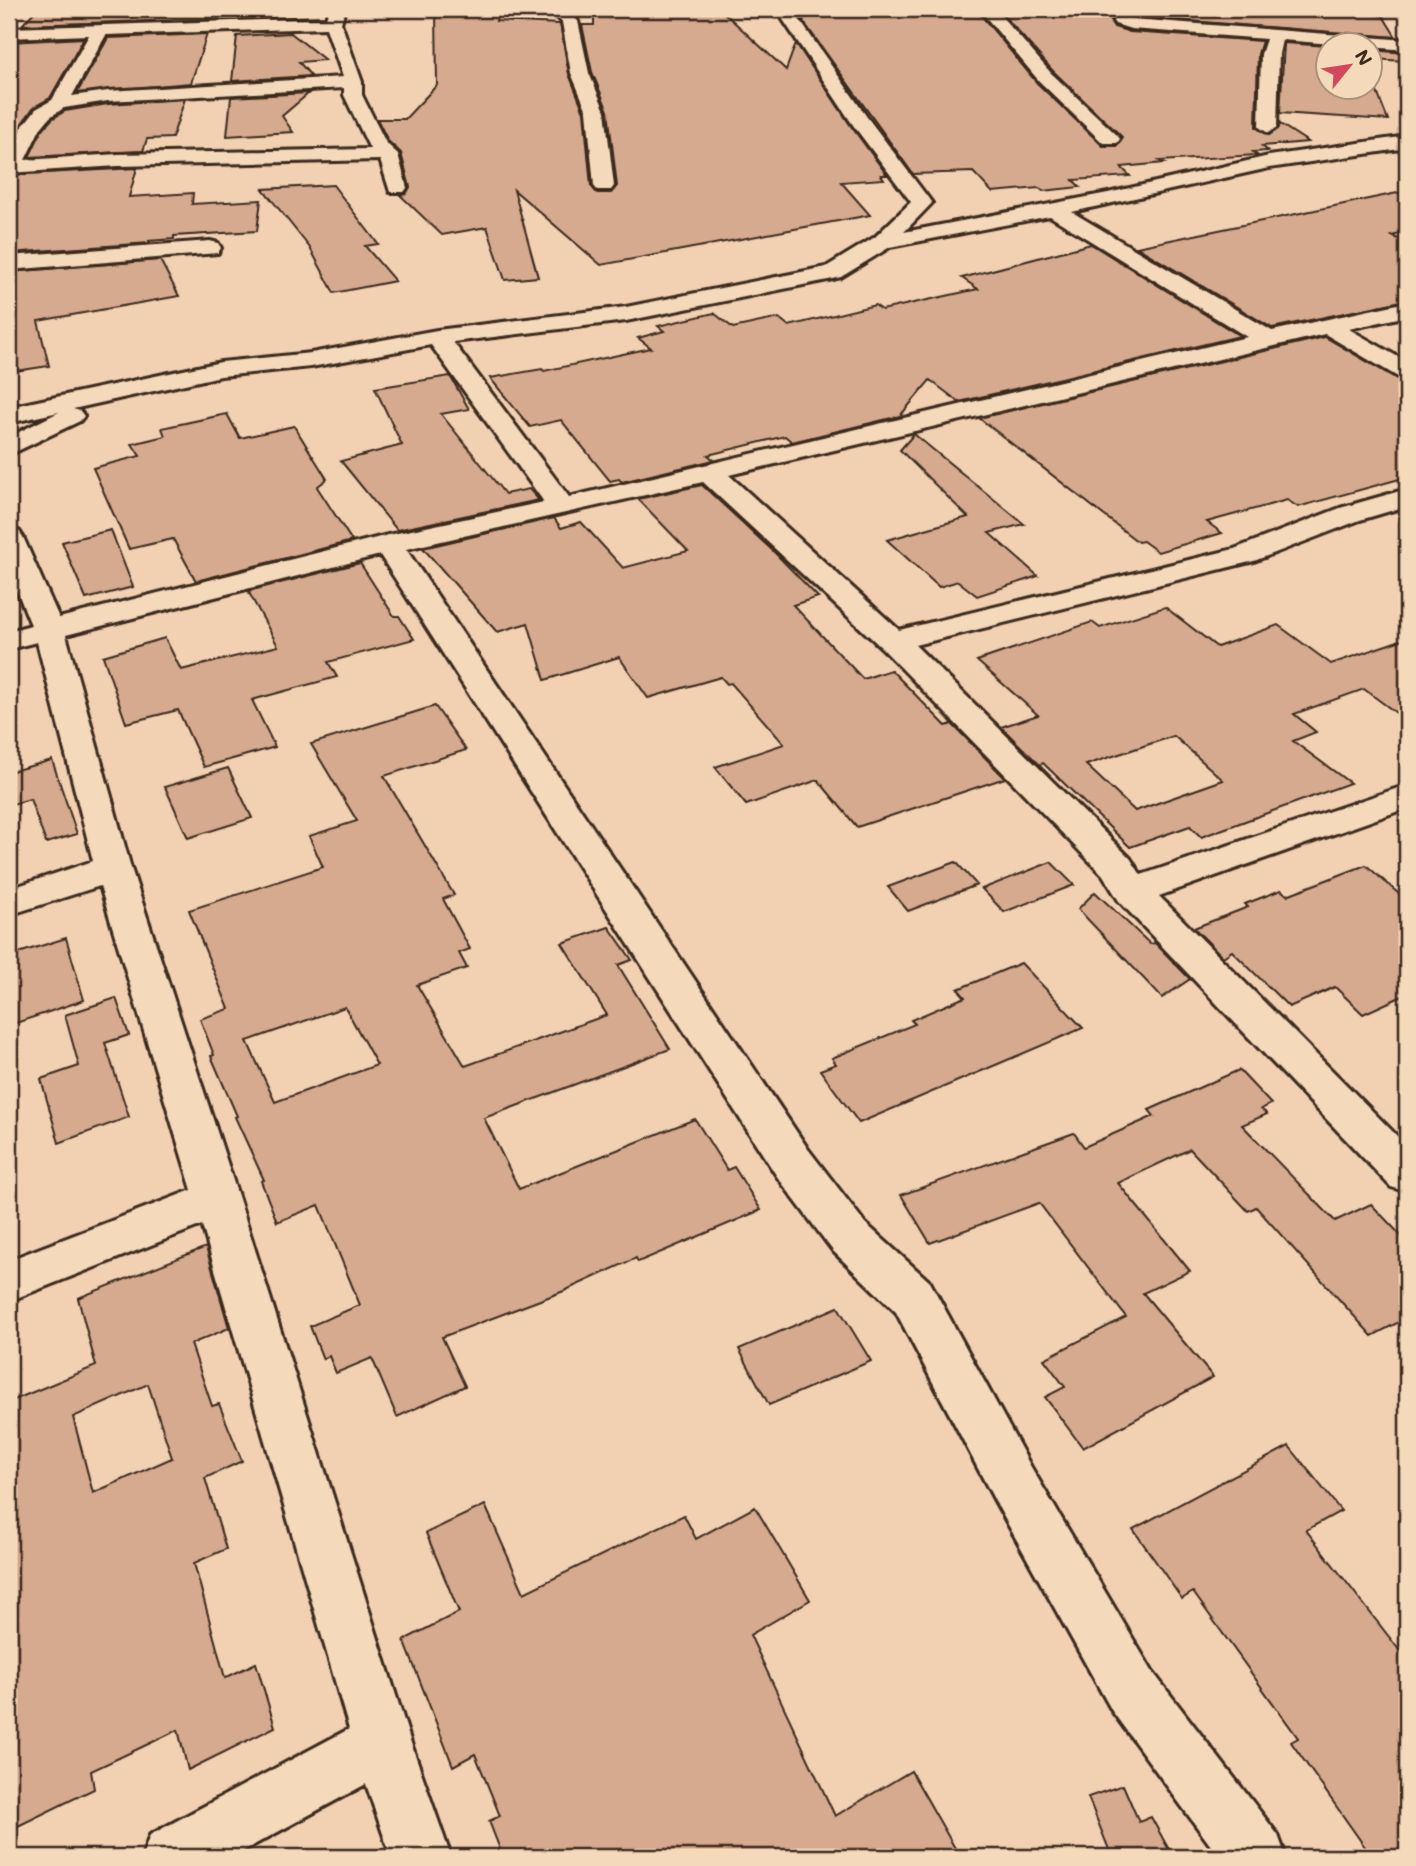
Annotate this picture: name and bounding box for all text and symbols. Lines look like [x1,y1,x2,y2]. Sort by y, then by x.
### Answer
north arrow [1314,32,1384,102]
text: N [1350,45,1379,70]

